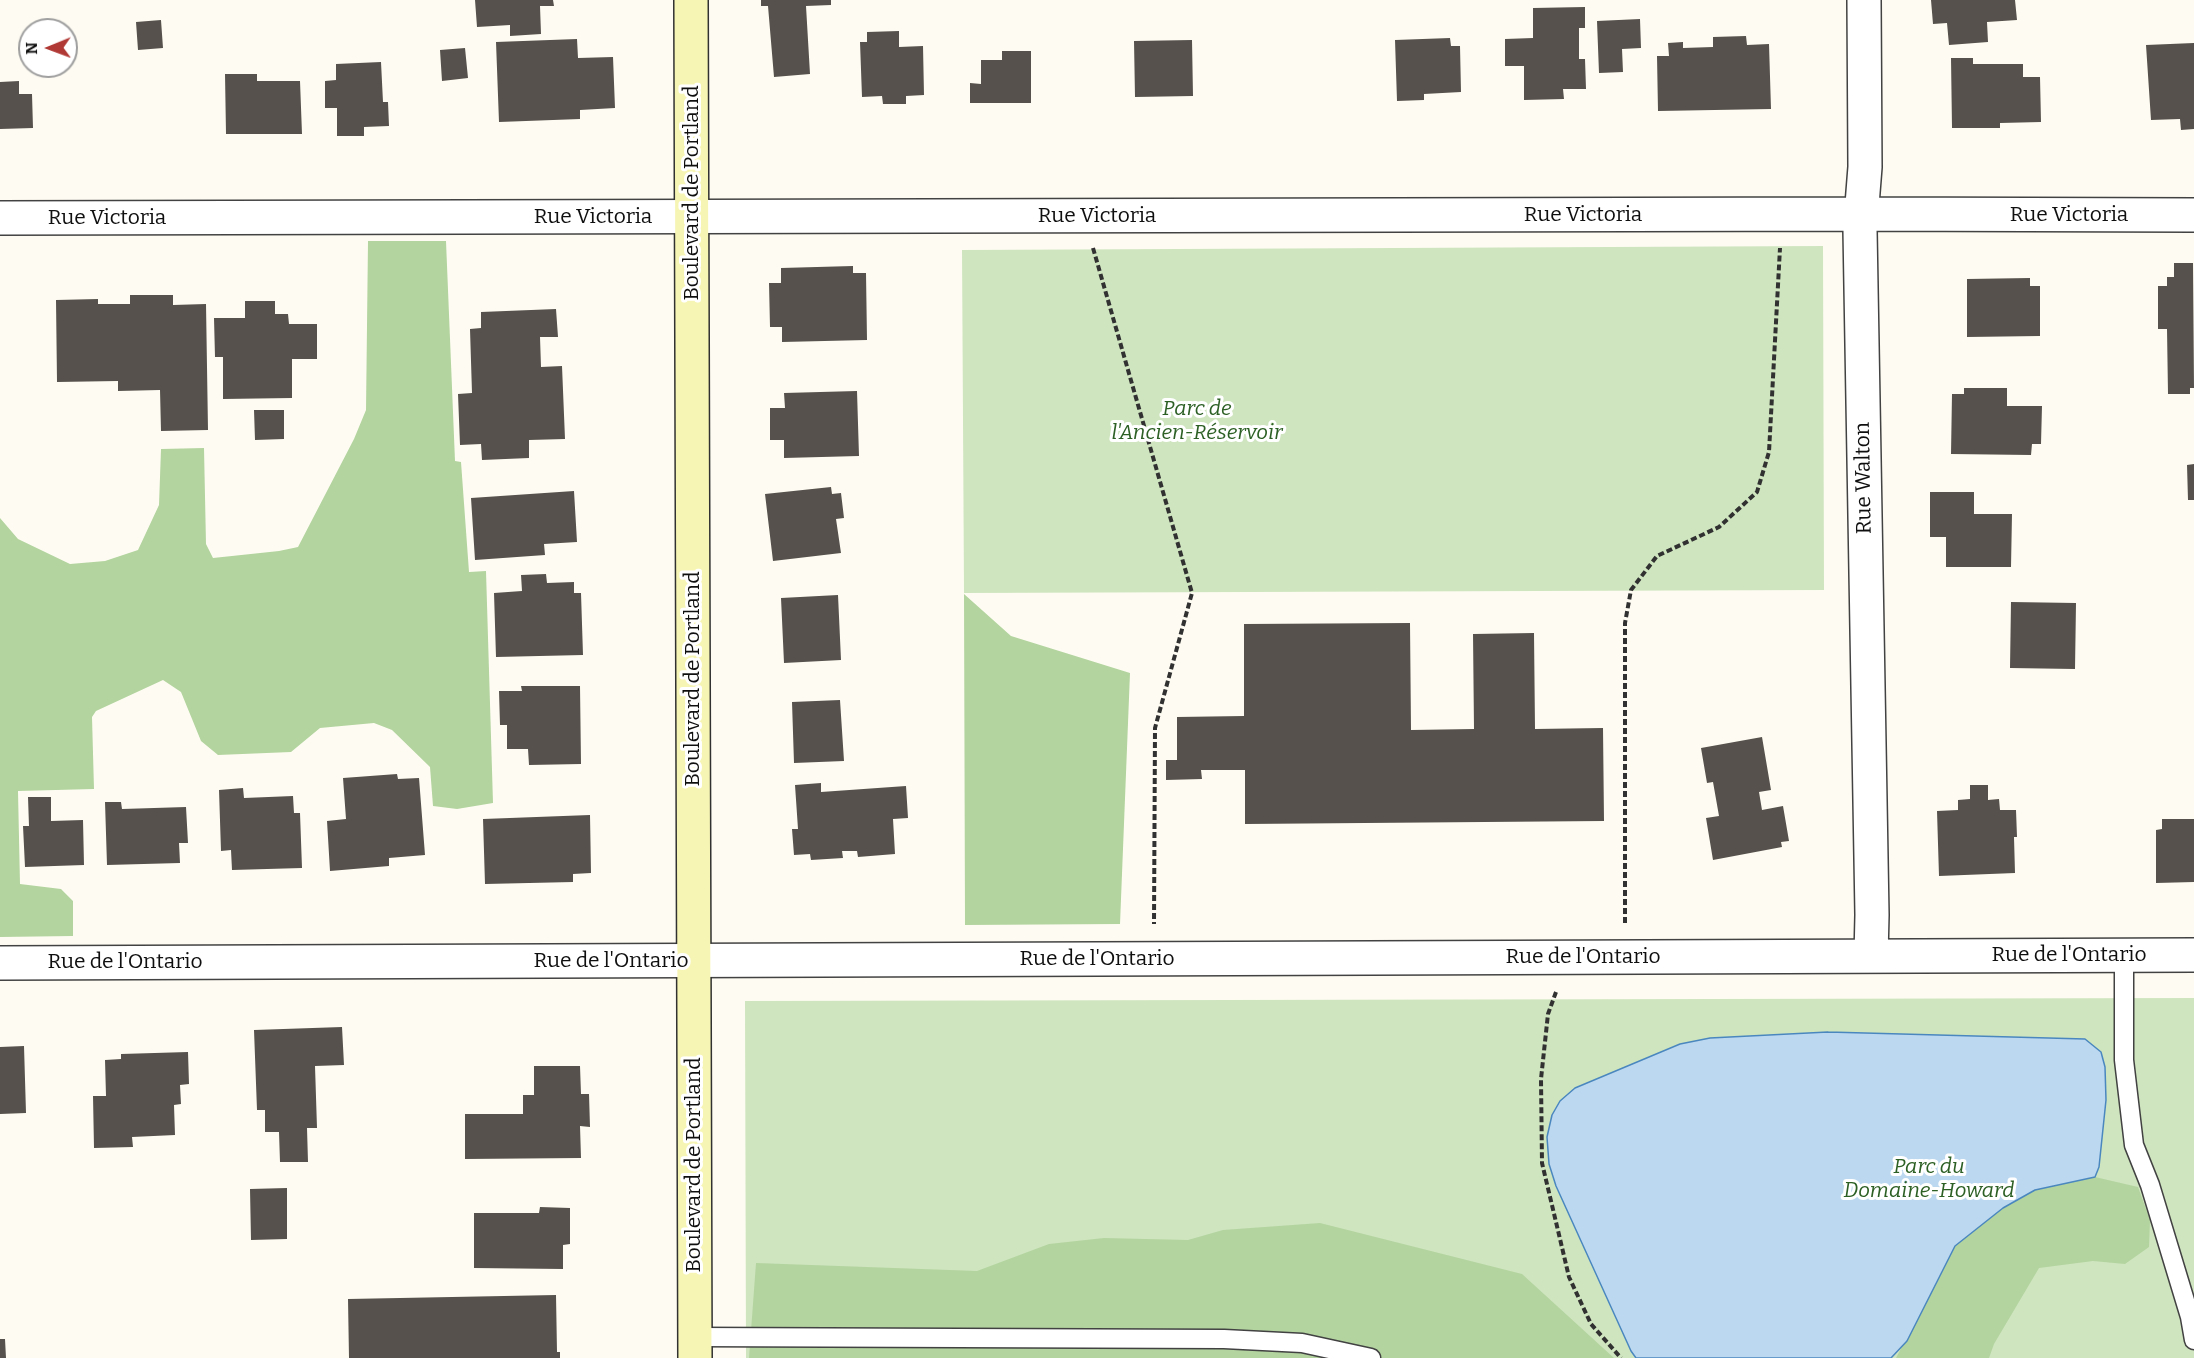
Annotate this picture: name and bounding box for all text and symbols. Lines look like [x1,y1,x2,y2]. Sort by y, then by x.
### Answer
north arrow [18,18,78,78]
text: N [22,42,41,55]
street label: Boulevard de Portland [679,85,705,301]
street label: Rue Victoria [1524,202,1642,228]
street label: Rue Victoria [2010,202,2128,228]
street label: Rue Victoria [1038,203,1156,229]
street label: Rue Victoria [534,204,652,230]
street label: Rue Victoria [48,205,166,231]
park label: Parc de l'Ancien-Réservoir [1112,396,1282,446]
street label: Rue Walton [1850,422,1878,534]
street label: Boulevard de Portland [680,571,706,787]
street label: Rue de l'Ontario [1991,942,2147,968]
street label: Rue de l'Ontario [1505,944,1661,970]
street label: Rue de l'Ontario [1019,946,1175,972]
street label: Rue de l'Ontario [533,948,689,974]
street label: Rue de l'Ontario [47,949,203,975]
street label: Boulevard de Portland [681,1057,707,1273]
park label: Parc du Domaine-Howard [1843,1154,2015,1204]

